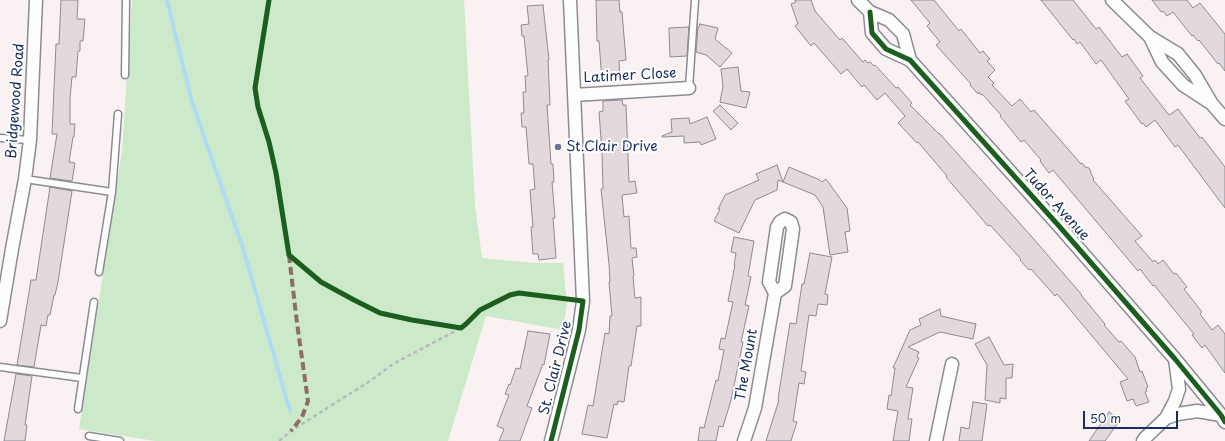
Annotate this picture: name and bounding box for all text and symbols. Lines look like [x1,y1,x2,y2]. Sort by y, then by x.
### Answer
street label: Bridgewood Road [4,43,28,159]
street label: Latimer Close [583,65,677,87]
place label: St.Clair Drive [566,139,658,155]
marker: St.Clair Drive [553,142,563,152]
street label: Tudor Avenue [1019,166,1093,244]
street label: St. Clair Drive [536,319,576,417]
street label: The Mount [732,328,762,402]
scale bar [1085,403,1180,429]
text: 50 m [1090,409,1121,427]

